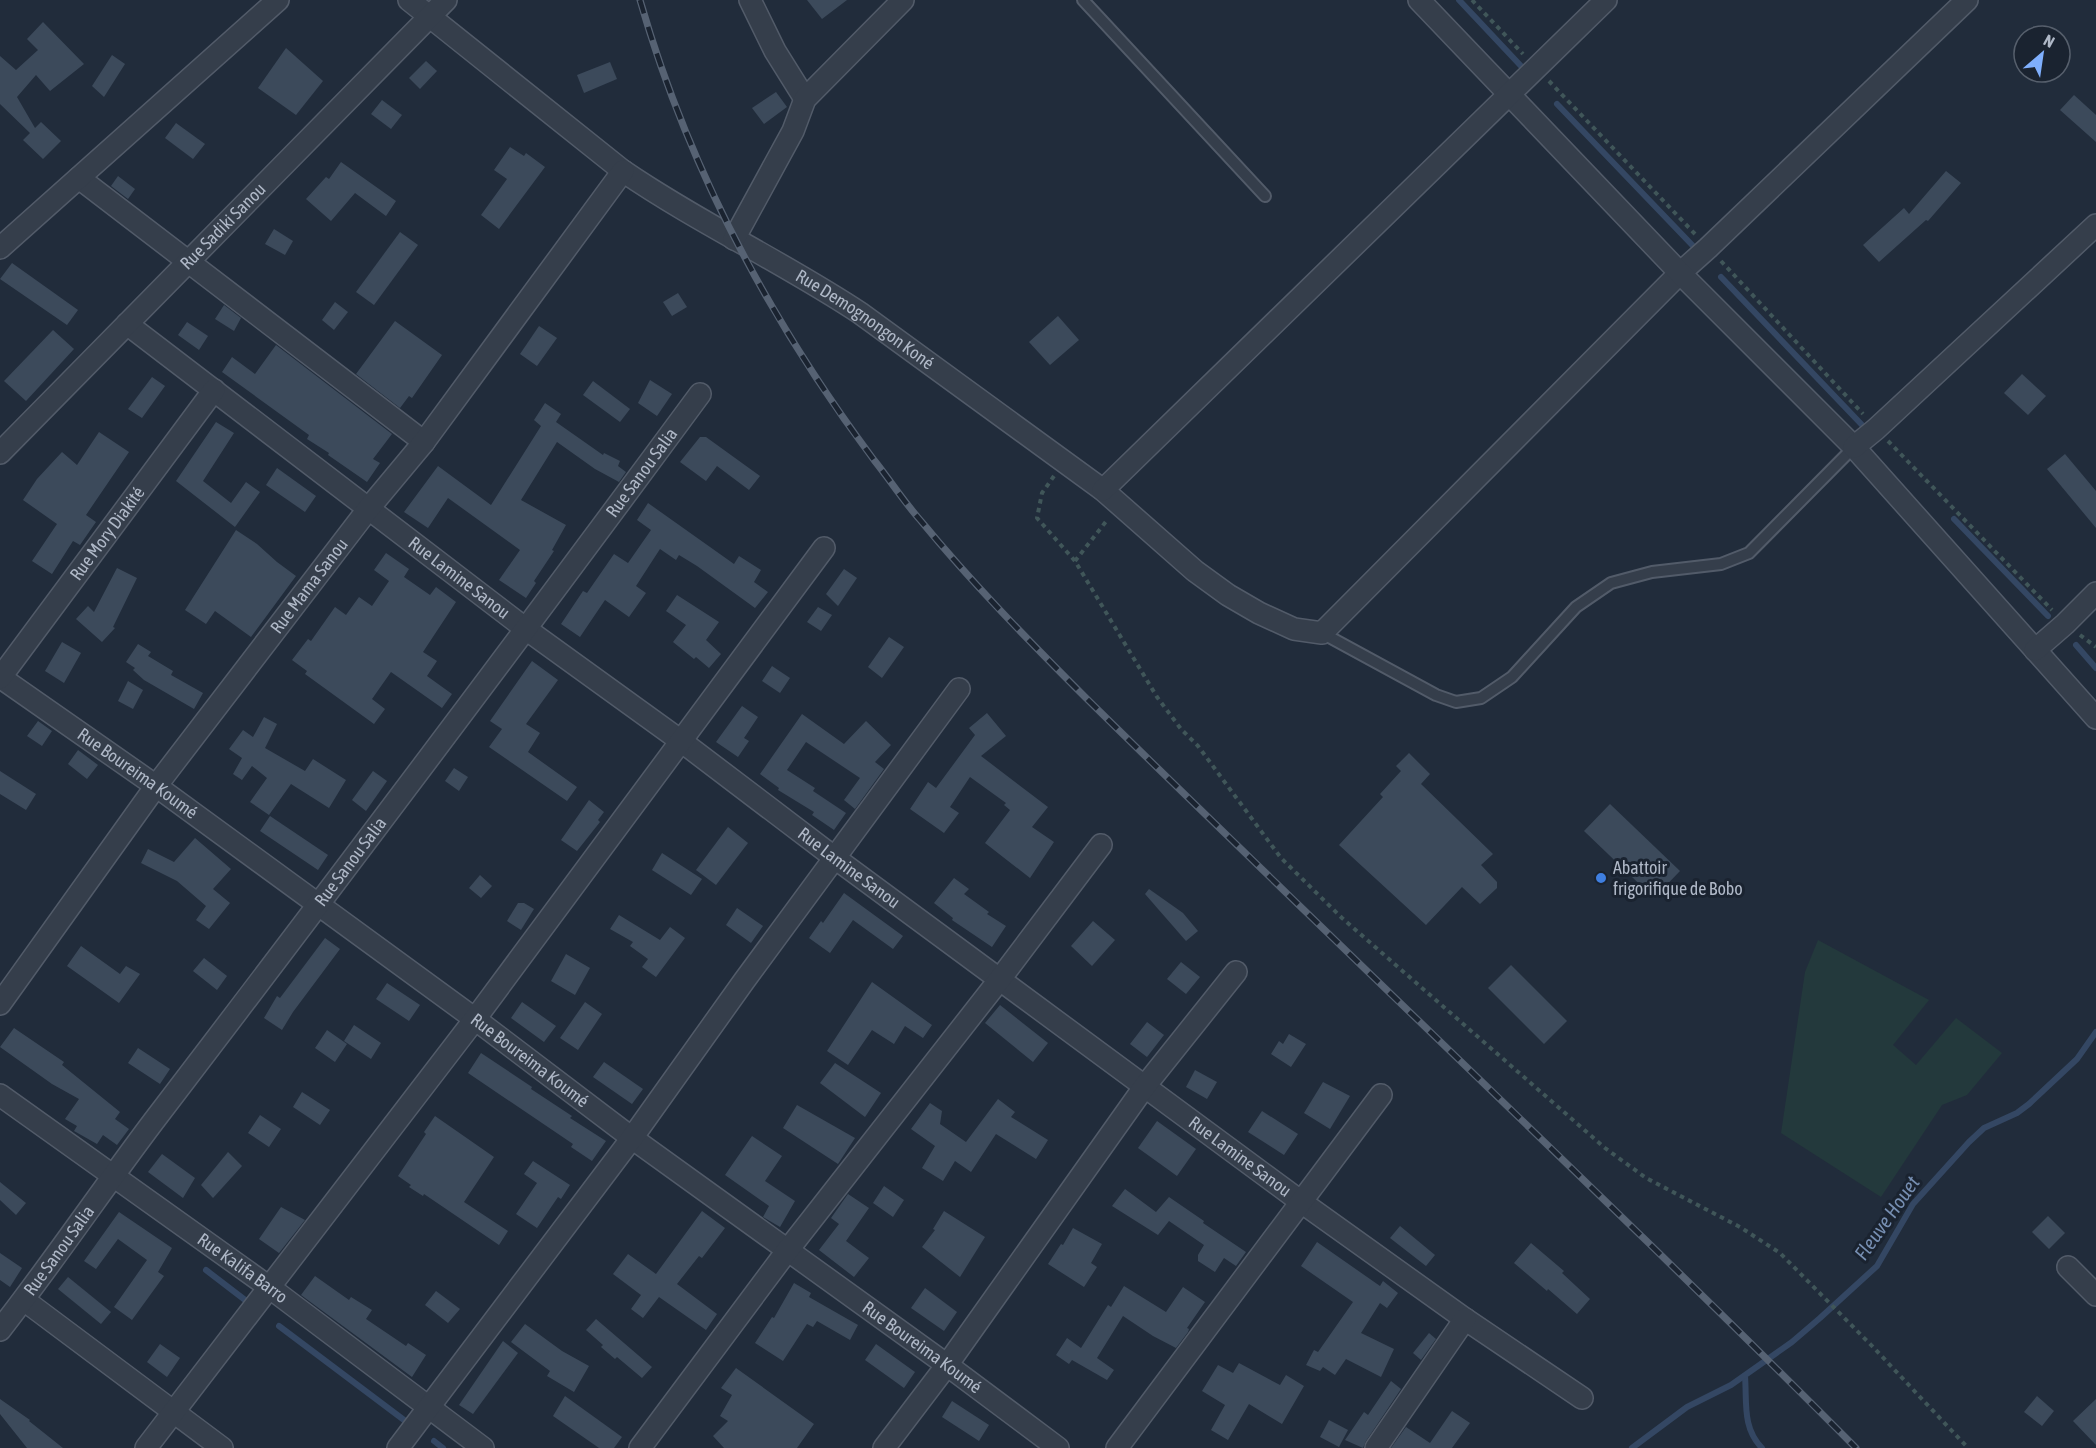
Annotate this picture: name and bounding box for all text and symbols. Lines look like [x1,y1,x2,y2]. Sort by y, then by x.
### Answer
north arrow [2012,24,2072,84]
text: N [2041,31,2058,51]
street label: Rue Sadiki Sanou [176,178,270,274]
street label: Rue Demognongon Koné [792,265,938,374]
street label: Rue Sanou Salia [601,424,681,521]
street label: Rue Mory Diakité [65,482,149,584]
street label: Rue Lamine Sanou [405,532,514,623]
street label: Rue Mama Sanou [266,534,352,638]
street label: Rue Boureima Koumé [74,723,202,823]
street label: Rue Sanou Salia [310,813,391,910]
street label: Rue Lamine Sanou [794,823,904,912]
place label: Abattoir frigorifique de Bobo [1613,857,1743,899]
marker: Abattoir frigorifique de Bobo [1594,871,1608,885]
street label: Rue Boureima Koumé [467,1009,593,1111]
street label: Rue Lamine Sanou [1185,1112,1296,1201]
water label: Fleuve Houet [1849,1171,1924,1264]
street label: Rue Sanou Salia [19,1201,98,1299]
street label: Rue Kalifa Barro [194,1228,292,1307]
street label: Rue Boureima Koumé [859,1297,986,1397]

